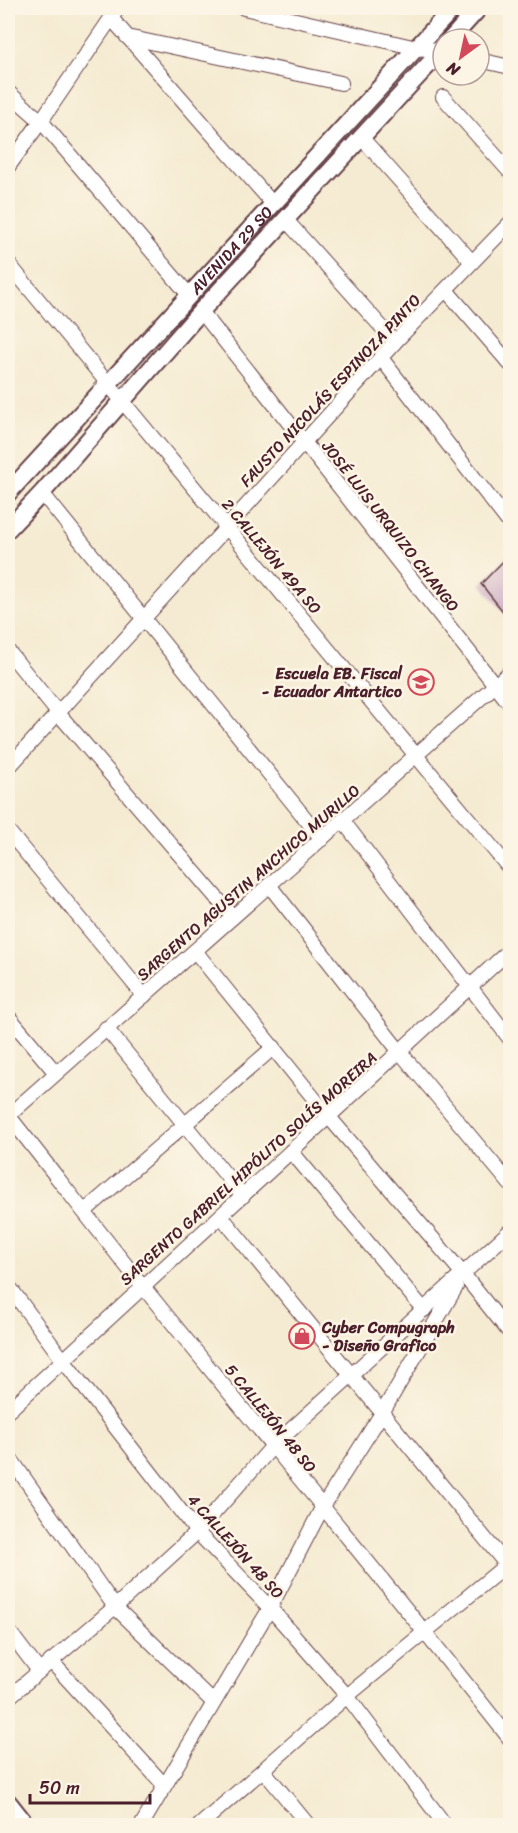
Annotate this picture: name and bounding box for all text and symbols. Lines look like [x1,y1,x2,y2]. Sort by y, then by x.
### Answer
north arrow [431,27,491,87]
text: N [440,53,466,85]
street label: AVENIDA 29 SO [182,199,280,302]
street label: FAUSTO NICOLÁS ESPINOZA PINTO [232,287,428,494]
street label: JOSÉ LUIS URQUIZO CHANGO [314,433,467,618]
street label: 2 CALLEJÓN 49A SO [214,492,329,621]
place label: Escuela EB. Fiscal - Ecuador Antartico [262,659,403,706]
school or university icon: Escuela EB. Fiscal - Ecuador Antartico [406,667,436,697]
street label: SARGENTO AGUSTIN ANCHICO MURILLO [130,777,367,988]
street label: SARGENTO GABRIEL HIPÓLITO SOLÍS MOREIRA [113,1044,384,1293]
place label: Cyber Compugraph - Diseño Grafico [321,1313,455,1360]
shop icon: Cyber Compugraph - Diseño Grafico [287,1321,317,1351]
street label: 5 CALLEJÓN 48 SO [217,1357,324,1480]
street label: 4 CALLEJÓN 48 SO [180,1487,291,1606]
scale bar [30,1767,150,1805]
text: 50 m [39,1772,80,1804]

